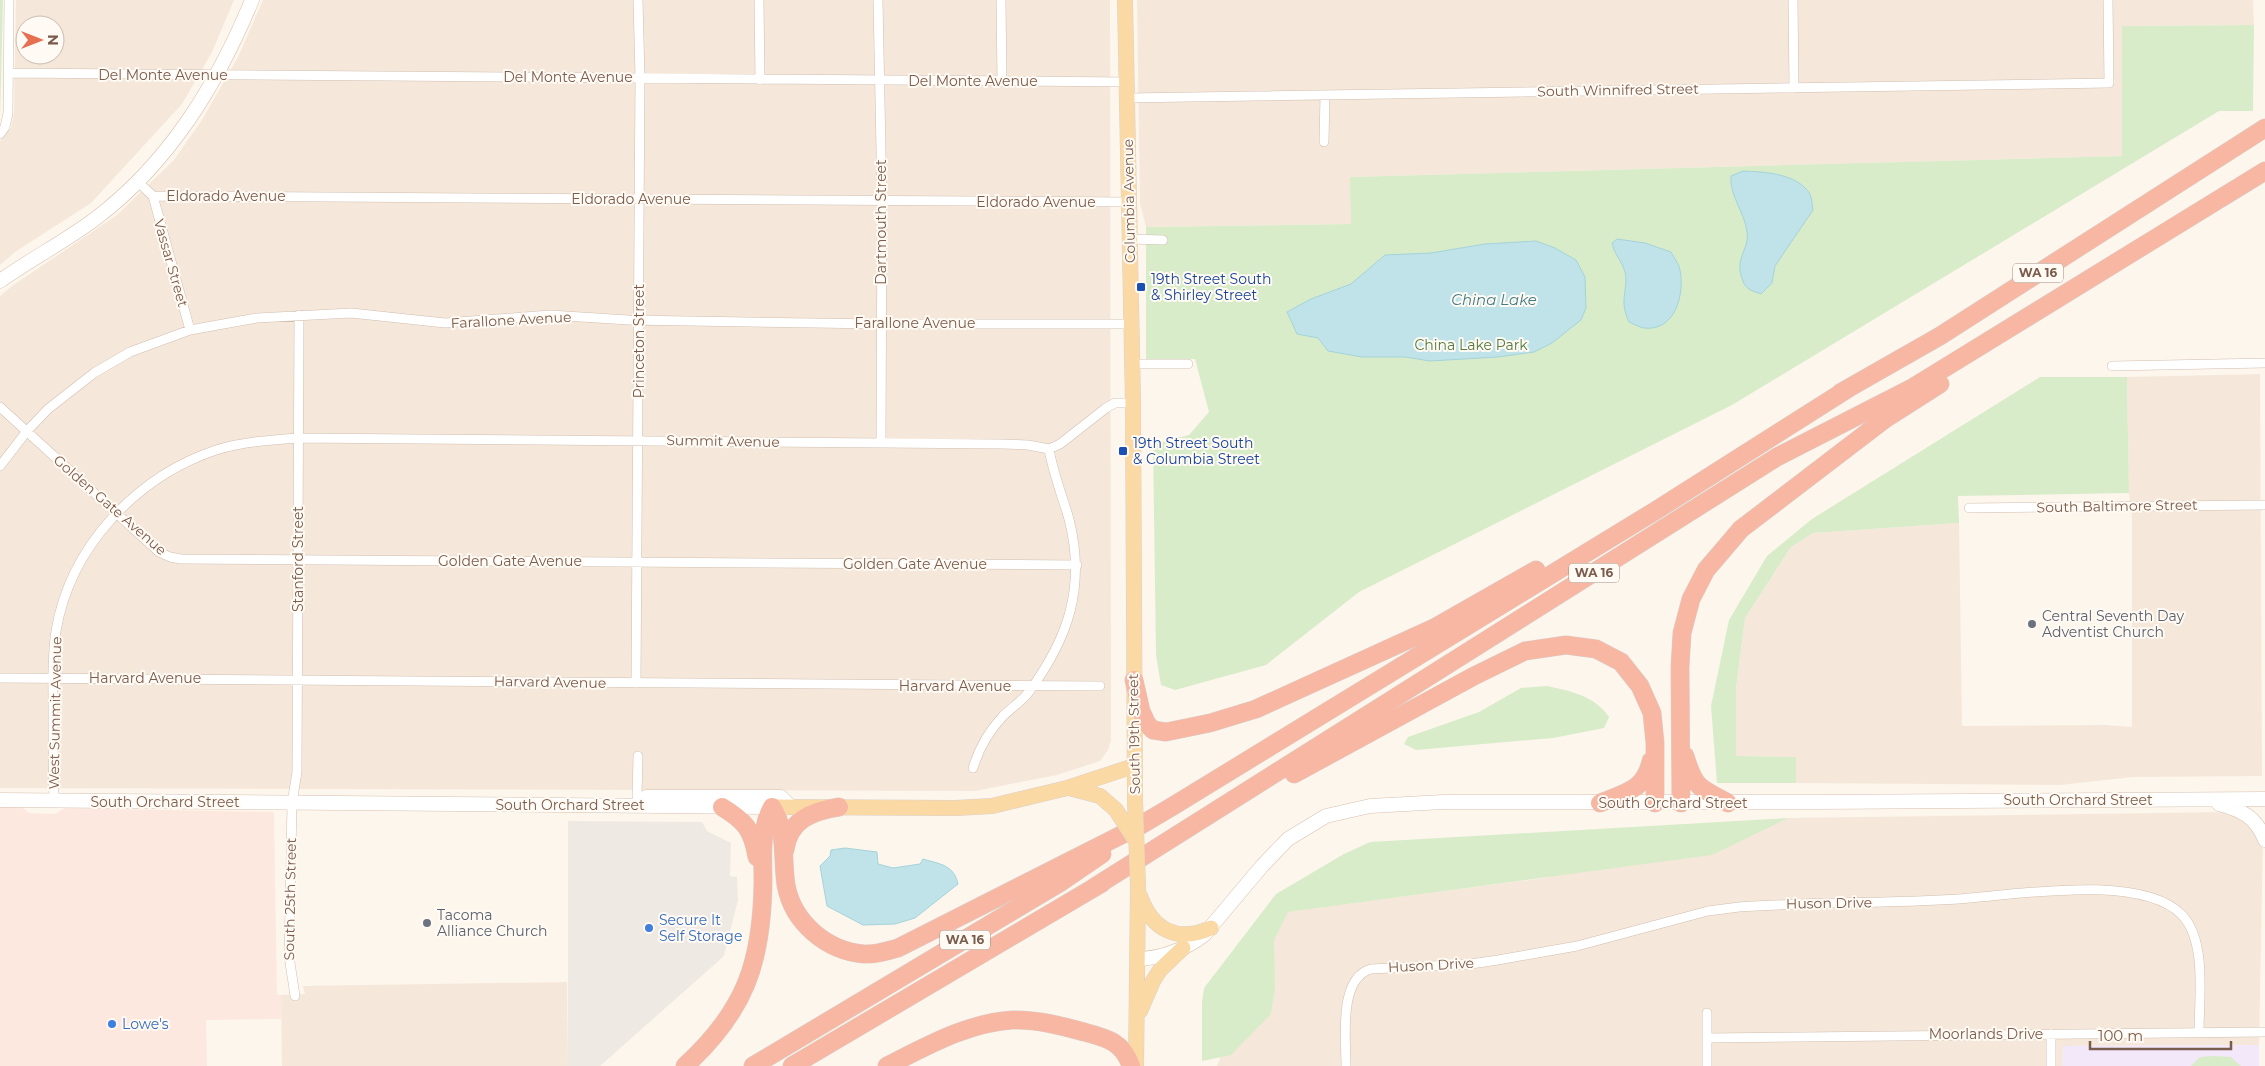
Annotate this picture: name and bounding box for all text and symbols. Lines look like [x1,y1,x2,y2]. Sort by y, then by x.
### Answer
north arrow [15,15,65,65]
text: N [44,34,62,46]
street label: Del Monte Avenue [98,66,228,84]
street label: Del Monte Avenue [503,68,633,86]
street label: Del Monte Avenue [908,72,1038,90]
street label: South Winnifred Street [1537,80,1699,100]
street label: Columbia Avenue [1119,139,1139,263]
street label: Dartmouth Street [872,159,890,285]
street label: Eldorado Avenue [166,187,286,205]
street label: Eldorado Avenue [571,190,691,208]
street label: Eldorado Avenue [976,193,1096,211]
street label: Vassar Street [150,217,192,309]
road number: WA 16 [2013,264,2063,282]
place label: 19th Street South & Shirley Street [1151,270,1271,304]
marker: 19th Street South & Shirley Street [1135,281,1147,293]
street label: Princeton Street [630,284,648,398]
water label: China Lake [1451,290,1537,309]
street label: Farallone Avenue [450,308,572,332]
street label: Farallone Avenue [855,314,975,332]
park label: China Lake Park [1414,336,1528,354]
street label: Summit Avenue [666,431,780,451]
place label: 19th Street South & Columbia Street [1133,434,1260,468]
marker: 19th Street South & Columbia Street [1117,445,1129,457]
street label: Golden Gate Avenue [50,451,170,559]
street label: South Baltimore Street [2036,496,2198,516]
street label: Stanford Street [289,506,307,612]
street label: Golden Gate Avenue [438,552,582,570]
street label: Golden Gate Avenue [843,555,987,573]
road number: WA 16 [1569,564,1619,582]
place label: Central Seventh Day Adventist Church [2042,607,2185,641]
marker: Central Seventh Day Adventist Church [2026,618,2038,630]
street label: West Summit Avenue [45,636,65,790]
street label: Harvard Avenue [89,669,201,687]
street label: Harvard Avenue [494,672,606,692]
street label: South 19th Street [1124,673,1144,794]
street label: Harvard Avenue [899,677,1011,695]
street label: South Orchard Street [2003,791,2153,809]
street label: South Orchard Street [90,793,240,811]
street label: South Orchard Street [1598,794,1748,812]
street label: South Orchard Street [495,796,645,814]
street label: South 25th Street [280,837,300,960]
street label: Huson Drive [1786,893,1872,913]
place label: Tacoma Alliance Church [437,906,547,940]
place label: Secure It Self Storage [659,911,742,945]
marker: Tacoma Alliance Church [421,917,433,929]
marker: Secure It Self Storage [643,922,655,934]
road number: WA 16 [940,930,990,950]
street label: Huson Drive [1387,954,1475,976]
place label: Lowe's [122,1015,169,1033]
marker: Lowe's [106,1018,118,1030]
scale bar [2090,1018,2231,1050]
street label: Moorlands Drive [1929,1025,2043,1043]
text: 100 m [2098,1026,2143,1045]

